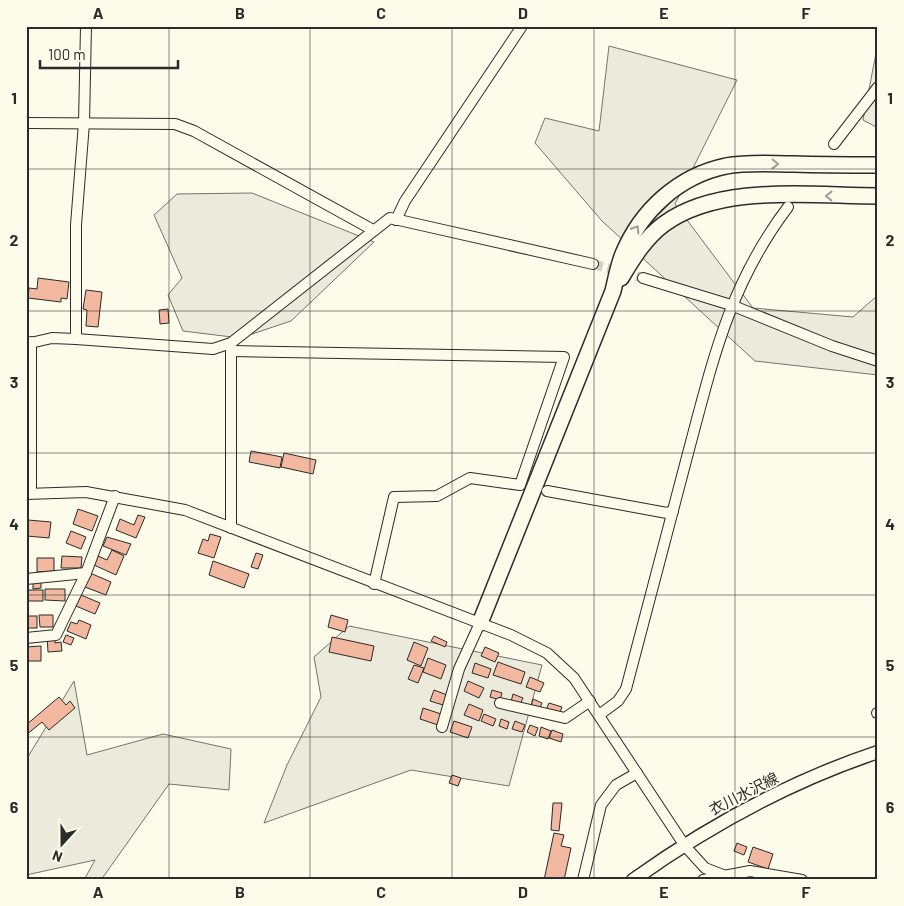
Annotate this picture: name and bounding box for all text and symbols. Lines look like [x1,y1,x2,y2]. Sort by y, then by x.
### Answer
text: A [93,3,104,22]
text: B [235,3,245,22]
text: C [376,3,386,22]
text: D [518,3,528,22]
text: E [659,3,669,22]
text: F [802,3,811,22]
scale bar [40,38,178,70]
text: 100 m [48,45,86,63]
text: 1 [11,88,17,107]
text: 1 [887,88,893,107]
one-way arrow [772,159,779,169]
one-way arrow [825,191,832,201]
one-way arrow [629,226,639,235]
text: 2 [10,230,19,249]
text: 2 [886,230,895,249]
text: 3 [10,372,18,391]
text: 3 [886,372,894,391]
text: 4 [9,514,19,533]
text: 4 [885,514,895,533]
text: 5 [10,655,19,674]
text: 5 [886,655,895,674]
street label: 衣川水沢線 [706,768,781,818]
text: 6 [10,797,19,816]
text: 6 [886,797,895,816]
north arrow [38,818,88,868]
text: N [50,847,65,866]
text: A [93,882,104,901]
text: B [235,882,245,901]
text: C [376,882,386,901]
text: D [518,882,528,901]
text: E [659,882,669,901]
text: F [802,882,811,901]

